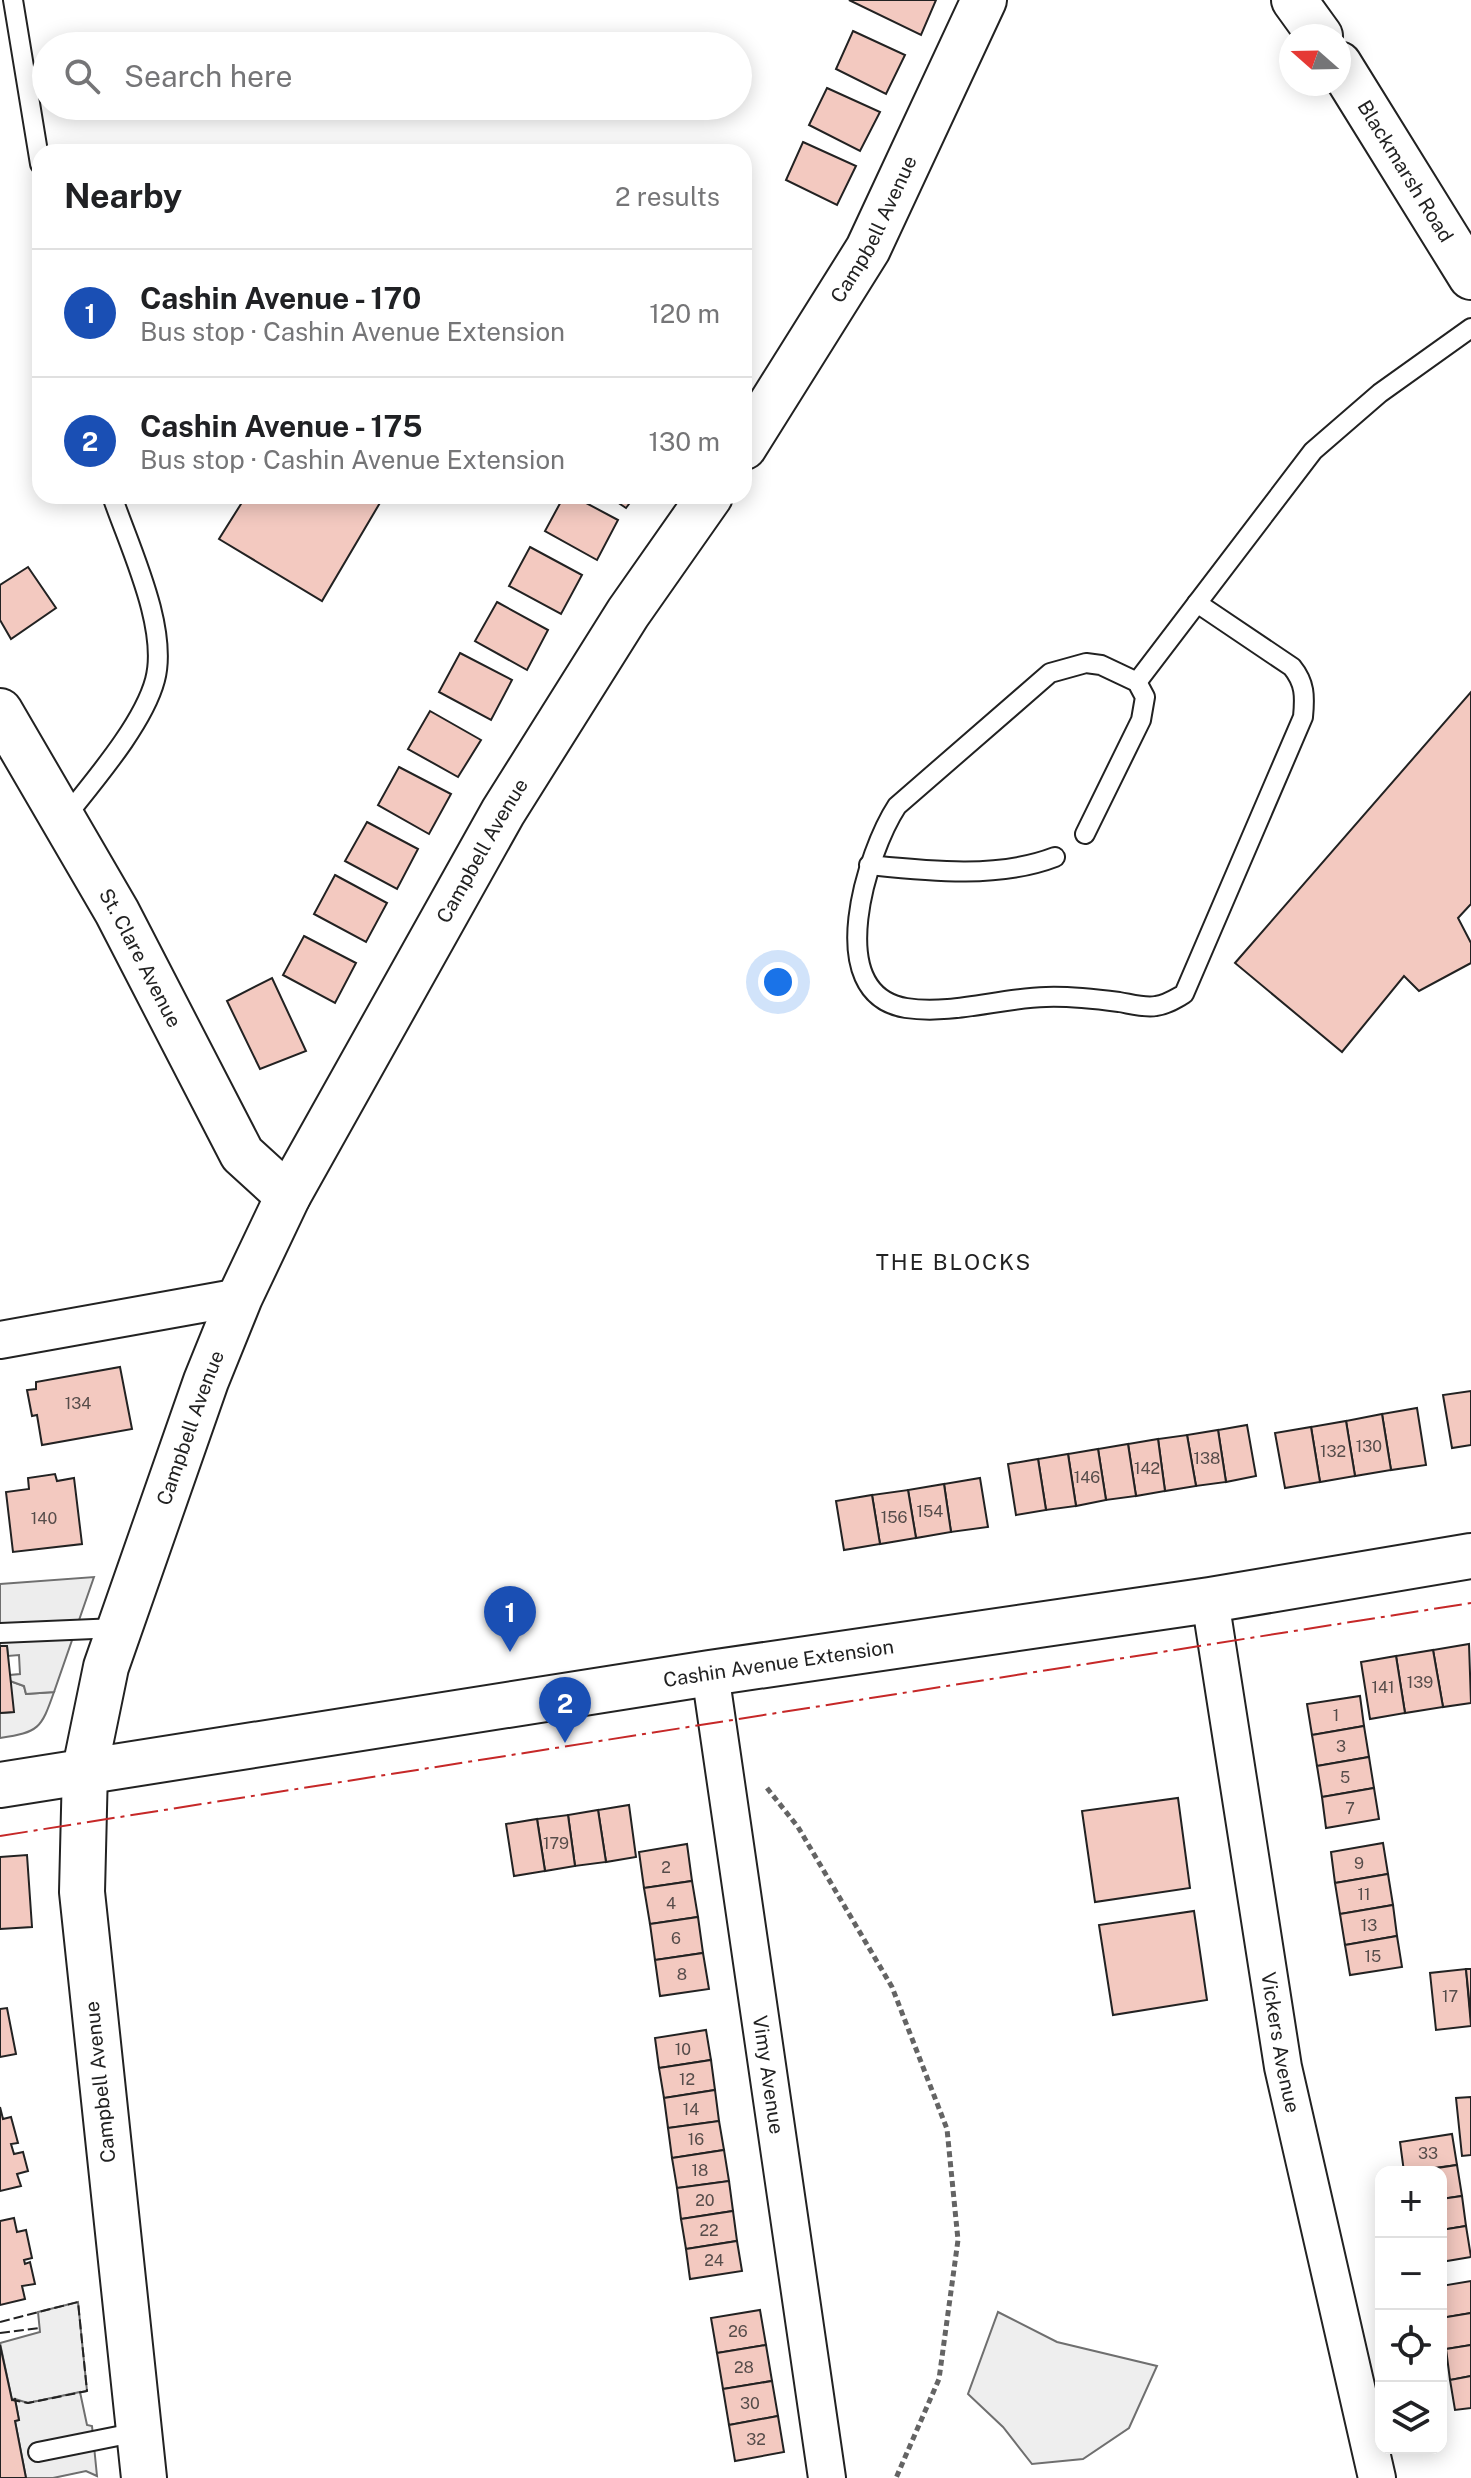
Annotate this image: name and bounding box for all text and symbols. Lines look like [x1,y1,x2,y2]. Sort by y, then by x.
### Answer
north arrow [1279,24,1351,96]
search box [32,32,752,120]
icon: search [60,54,104,98]
text: Search here [124,58,292,94]
street label: Blackmarsh Road [1352,96,1458,246]
street label: Campbell Avenue [825,152,922,307]
text: Nearby [64,176,182,216]
text: 2 results [615,181,720,212]
text: Cashin Avenue - 170 [140,280,421,316]
text: 1 [84,298,96,329]
text: 120 m [649,298,720,329]
text: Bus stop · Cashin Avenue Extension [140,316,565,347]
text: Cashin Avenue - 175 [140,408,422,444]
text: 2 [82,426,98,457]
text: 130 m [648,426,720,457]
text: Bus stop · Cashin Avenue Extension [140,444,565,475]
street label: Campbell Avenue [431,774,533,927]
street label: St. Clare Avenue [94,884,186,1031]
your location [758,962,798,1002]
district label: THE BLOCKS [876,1249,1032,1275]
street label: Campbell Avenue [152,1347,229,1508]
house number: 134 [65,1394,91,1413]
house number: 130 [1356,1437,1382,1456]
house number: 132 [1320,1442,1346,1461]
house number: 138 [1194,1449,1220,1468]
house number: 142 [1134,1459,1160,1478]
house number: 146 [1074,1468,1100,1487]
house number: 154 [917,1502,943,1521]
house number: 156 [881,1508,907,1527]
house number: 140 [31,1509,57,1528]
pin: 1 [484,1586,536,1652]
street label: Cashin Avenue Extension [662,1634,895,1692]
house number: 139 [1407,1673,1433,1692]
pin: 2 [539,1677,591,1743]
house number: 141 [1371,1678,1395,1697]
house number: 1 [1333,1706,1339,1725]
house number: 3 [1336,1737,1346,1756]
house number: 5 [1340,1768,1350,1787]
house number: 7 [1345,1799,1355,1818]
house number: 179 [543,1834,569,1853]
house number: 9 [1354,1854,1364,1873]
house number: 2 [661,1858,671,1877]
house number: 11 [1357,1885,1371,1904]
house number: 4 [666,1894,676,1913]
house number: 13 [1361,1916,1377,1935]
house number: 6 [671,1929,681,1948]
house number: 15 [1365,1947,1381,1966]
house number: 8 [677,1965,687,1984]
street label: Vickers Avenue [1256,1970,1305,2115]
house number: 17 [1442,1987,1458,2006]
street label: Campbell Avenue [80,2000,120,2164]
street label: Vimy Avenue [748,2014,789,2136]
house number: 10 [675,2040,691,2059]
house number: 12 [679,2070,695,2089]
house number: 14 [683,2100,699,2119]
house number: 16 [688,2130,704,2149]
house number: 33 [1418,2144,1438,2163]
house number: 18 [692,2161,708,2180]
map controls [1375,2166,1447,2454]
button: + [1375,2166,1447,2238]
house number: 20 [695,2191,715,2210]
house number: 22 [699,2221,719,2240]
button: − [1375,2238,1447,2310]
house number: 24 [704,2251,724,2270]
button: locate [1375,2310,1447,2382]
house number: 26 [728,2322,748,2341]
house number: 28 [734,2358,754,2377]
button: layers [1375,2382,1447,2454]
house number: 30 [740,2394,760,2413]
house number: 32 [746,2430,766,2449]

